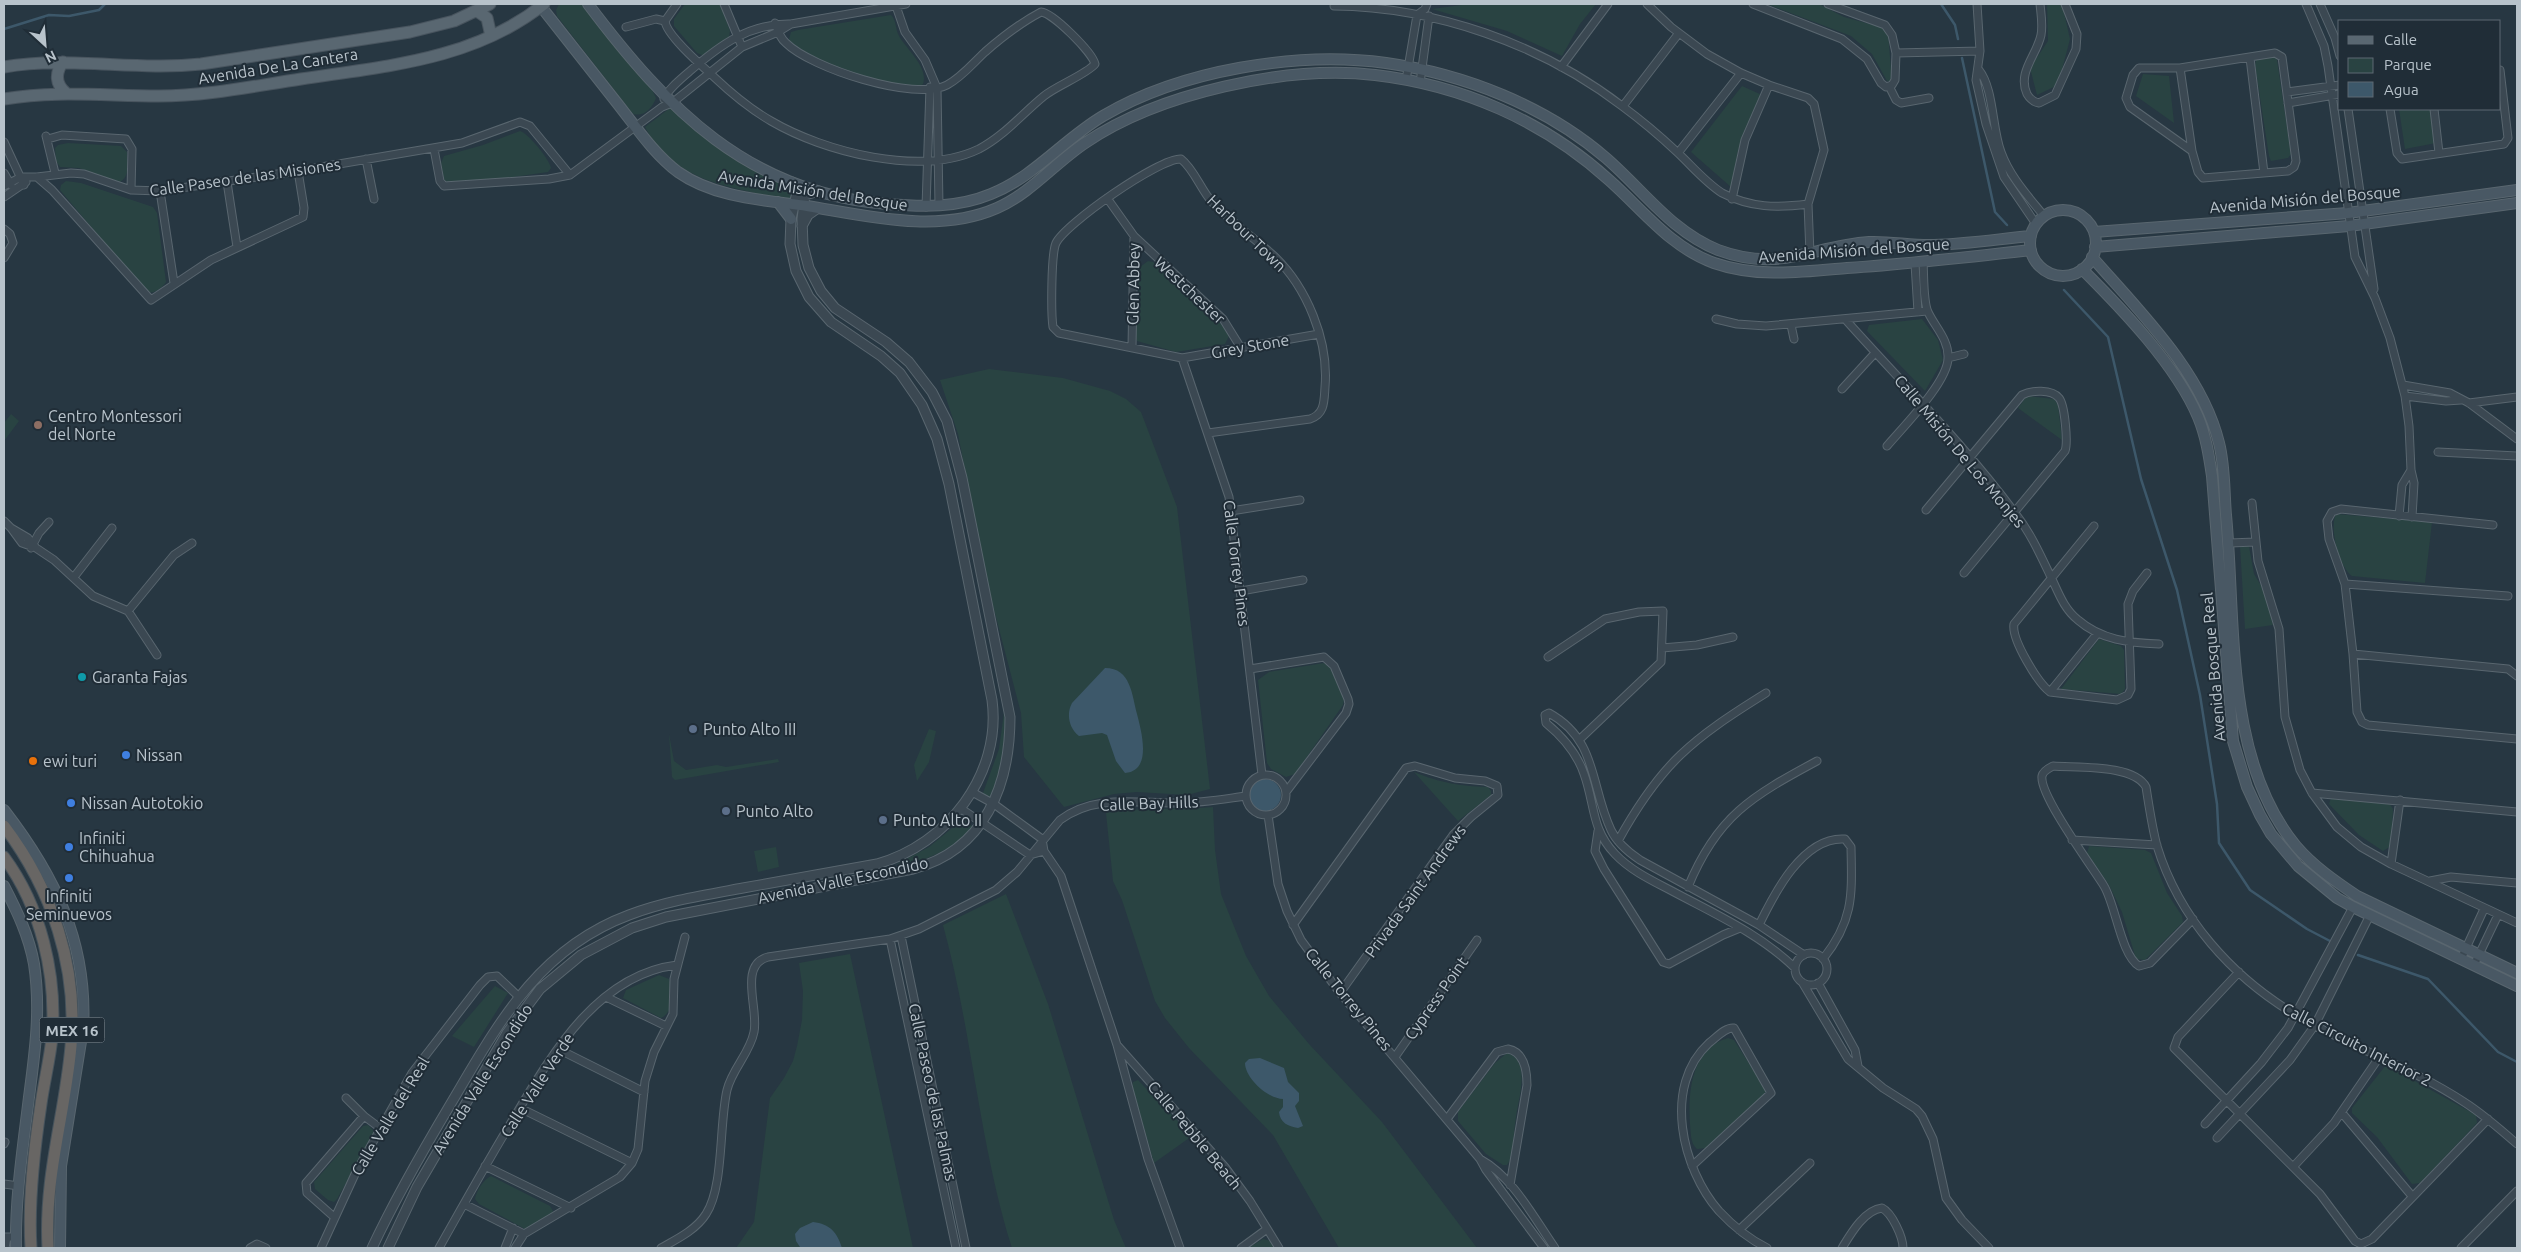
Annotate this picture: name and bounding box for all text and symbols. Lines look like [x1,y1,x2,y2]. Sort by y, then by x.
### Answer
north arrow [20,20,70,70]
legend [2338,20,2501,110]
text: Calle [2384,31,2417,48]
street label: Avenida De La Cantera [197,44,359,88]
text: N [42,47,59,66]
text: Parque [2384,56,2432,73]
text: Agua [2384,81,2419,98]
street label: Calle Paseo de las Misiones [148,155,342,199]
street label: Avenida Misión del Bosque [717,166,909,214]
street label: Avenida Misión del Bosque [2209,182,2401,216]
street label: Harbour Town [1204,191,1290,275]
street label: Avenida Misión del Bosque [1758,234,1950,266]
street label: Glen Abbey [1123,243,1143,325]
street label: Westchester [1151,253,1229,327]
street label: Grey Stone [1210,330,1290,362]
street label: Calle Misión De Los Monjes [1891,371,2029,531]
place label: Centro Montessori del Norte [48,407,182,443]
marker: Centro Montessori del Norte [32,419,44,431]
street label: Calle Torrey Pines [1220,499,1254,627]
street label: Avenida Bosque Real [2198,592,2228,742]
place label: Garanta Fajas [92,668,188,686]
marker: Garanta Fajas [76,671,88,683]
place label: Punto Alto III [703,720,796,738]
marker: Punto Alto III [687,723,699,735]
place label: Nissan [136,746,183,764]
marker: Nissan [120,749,132,761]
place label: ewi turi [43,752,97,770]
marker: ewi turi [27,755,39,767]
street label: Calle Bay Hills [1099,792,1199,814]
place label: Nissan Autotokio [81,794,203,812]
marker: Nissan Autotokio [65,797,77,809]
place label: Punto Alto [736,802,813,820]
marker: Punto Alto [720,805,732,817]
place label: Punto Alto II [893,811,982,829]
marker: Punto Alto II [877,814,889,826]
street label: Privada Saint Andrews [1361,821,1469,961]
place label: Infiniti Chihuahua [79,829,155,865]
marker: Infiniti Chihuahua [63,841,75,853]
street label: Avenida Valle Escondido [756,853,930,907]
marker: Infiniti Seminuevos [63,872,75,884]
place label: Infiniti Seminuevos [26,887,112,923]
street label: Calle Torrey Pines [1302,944,1396,1054]
street label: Cypress Point [1401,952,1472,1043]
street label: Calle Circuito Interior 2 [2279,999,2435,1089]
street label: Avenida Valle Escondido [428,1001,536,1157]
street label: Calle Paseo de las Palmas [905,1002,961,1182]
road number: MEX 16 [40,1018,104,1042]
street label: Calle Valle Verde [497,1030,577,1140]
street label: Calle Valle del Real [347,1053,433,1179]
street label: Calle Pebble Beach [1144,1077,1246,1193]

